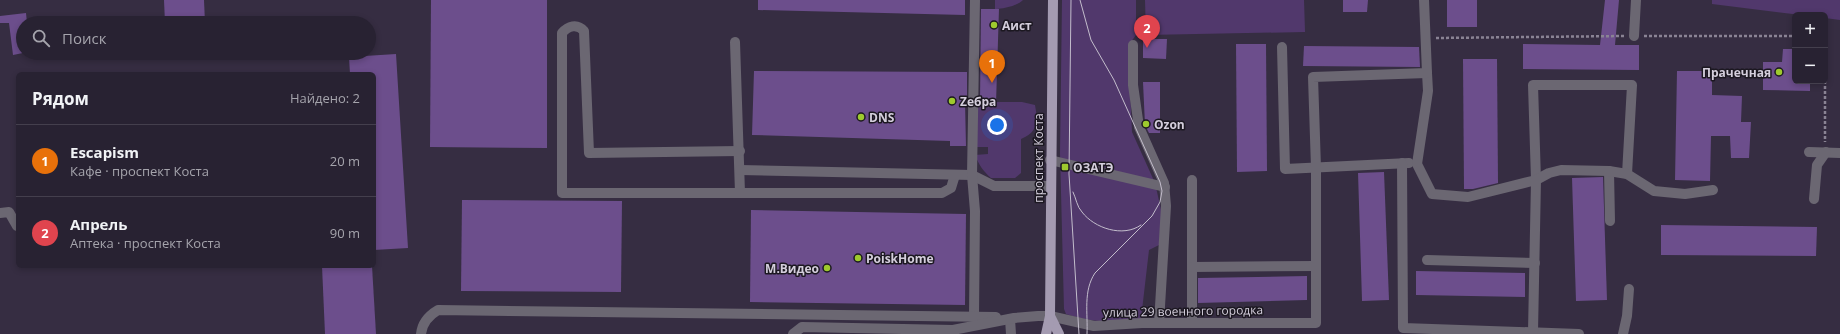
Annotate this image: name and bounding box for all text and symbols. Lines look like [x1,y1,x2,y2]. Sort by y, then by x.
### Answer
map controls [1792,12,1828,84]
button: + [1792,12,1828,48]
pin: 2 [1134,15,1160,48]
search box [16,16,376,60]
place label: Аист [1002,17,1032,34]
marker: Аист [989,20,999,30]
icon: search [30,27,52,49]
text: Поиск [62,28,106,48]
button: − [1792,48,1828,84]
pin: 1 [979,50,1005,83]
place label: Прачечная [1702,64,1771,81]
marker: Прачечная [1774,67,1784,77]
text: Рядом [32,87,89,110]
text: Найдено: 2 [290,89,360,107]
place label: Zeбра [960,93,996,110]
marker: Zeбра [947,96,957,106]
place label: DNS [869,109,895,126]
marker: DNS [856,112,866,122]
street label: проспект Коста [1030,113,1047,203]
your location [987,115,1007,135]
place label: Ozon [1154,116,1185,133]
marker: Ozon [1141,119,1151,129]
text: Escapism [70,142,139,162]
text: 1 [41,152,49,170]
text: 20 m [330,152,360,170]
place label: ОЗАТЭ [1073,159,1114,176]
text: Кафе · проспект Коста [70,162,209,180]
marker: ОЗАТЭ [1060,162,1070,172]
text: Апрель [70,214,127,234]
text: 2 [41,224,49,242]
text: 90 m [330,224,360,242]
text: Аптека · проспект Коста [70,234,221,252]
place label: PoiskHome [866,250,934,267]
marker: PoiskHome [853,253,863,263]
place label: M.Видео [765,260,819,277]
marker: M.Видео [822,263,832,273]
street label: улица 29 военного городка [1103,301,1263,321]

